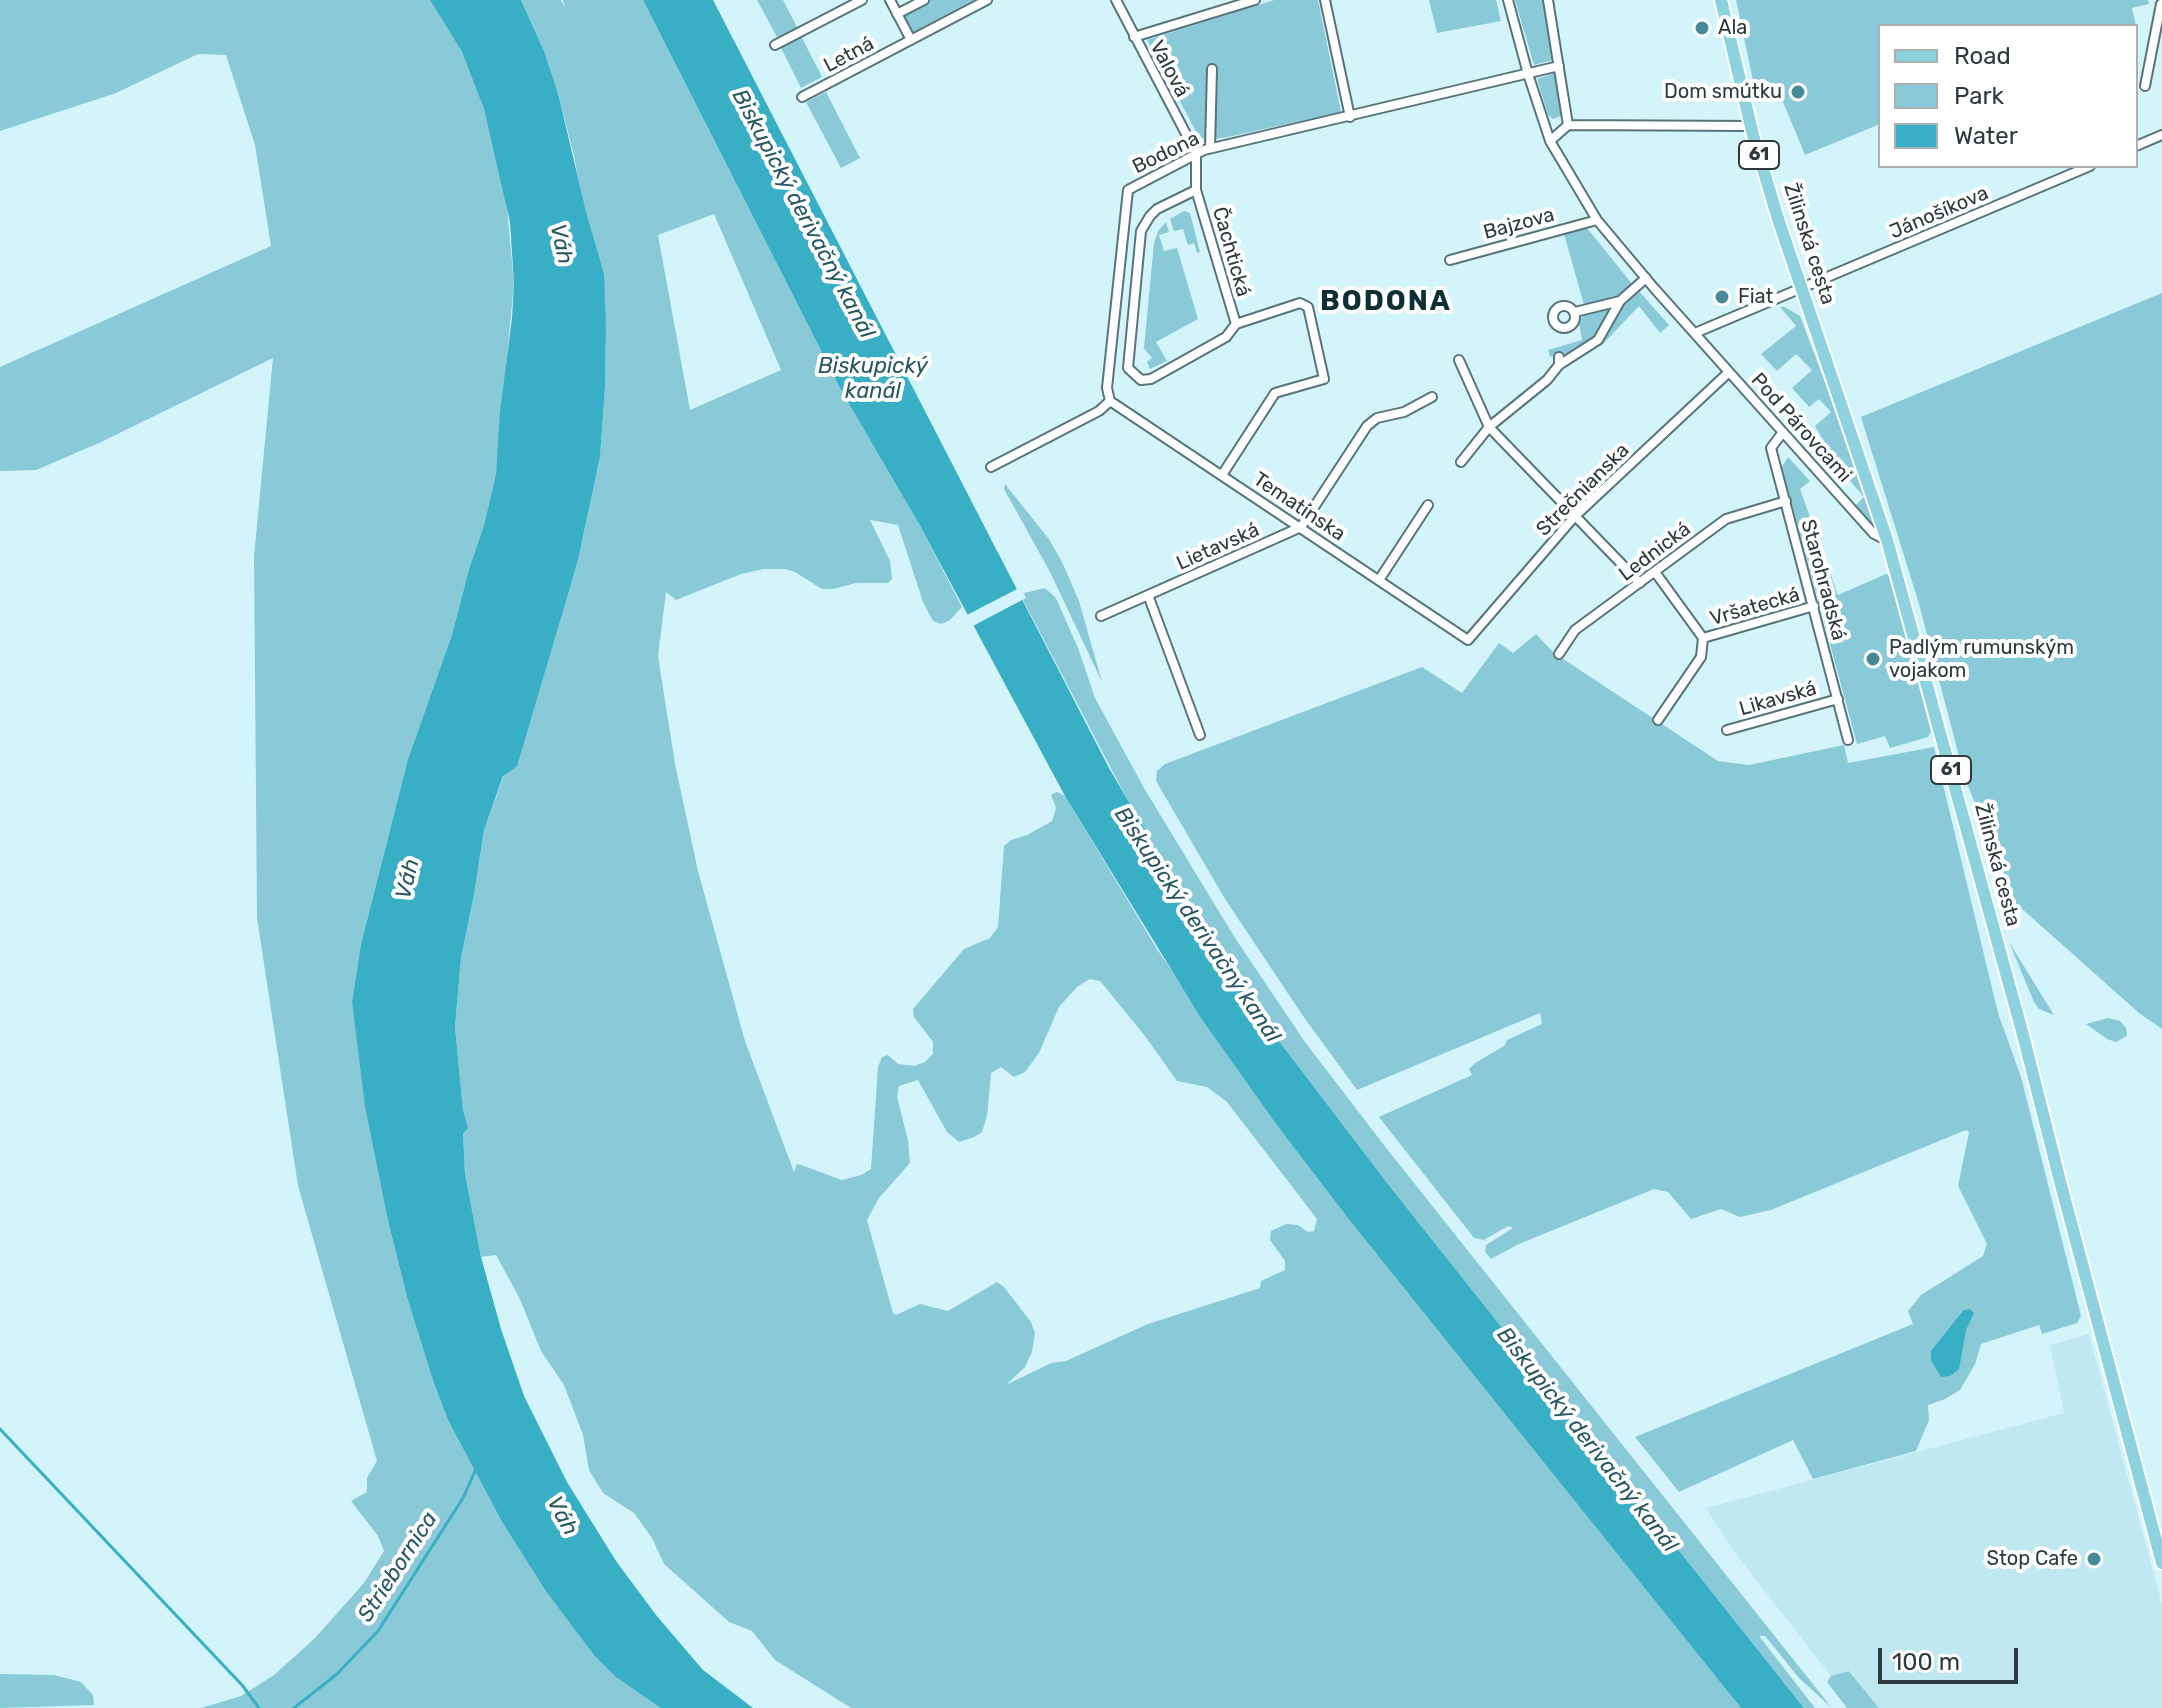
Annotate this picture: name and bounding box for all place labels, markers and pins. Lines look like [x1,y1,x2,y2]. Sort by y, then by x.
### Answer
place label: Ala [1718,16,1747,40]
marker: Ala [1693,19,1711,37]
place label: Dom smútku [1664,80,1782,104]
marker: Dom smútku [1789,83,1807,101]
place label: Fiat [1738,285,1773,309]
marker: Fiat [1713,288,1731,306]
place label: Padlým rumunským vojakom [1889,636,2074,683]
marker: Padlým rumunským vojakom [1864,650,1882,668]
place label: Stop Cafe [1986,1547,2078,1571]
marker: Stop Cafe [2085,1550,2103,1568]

